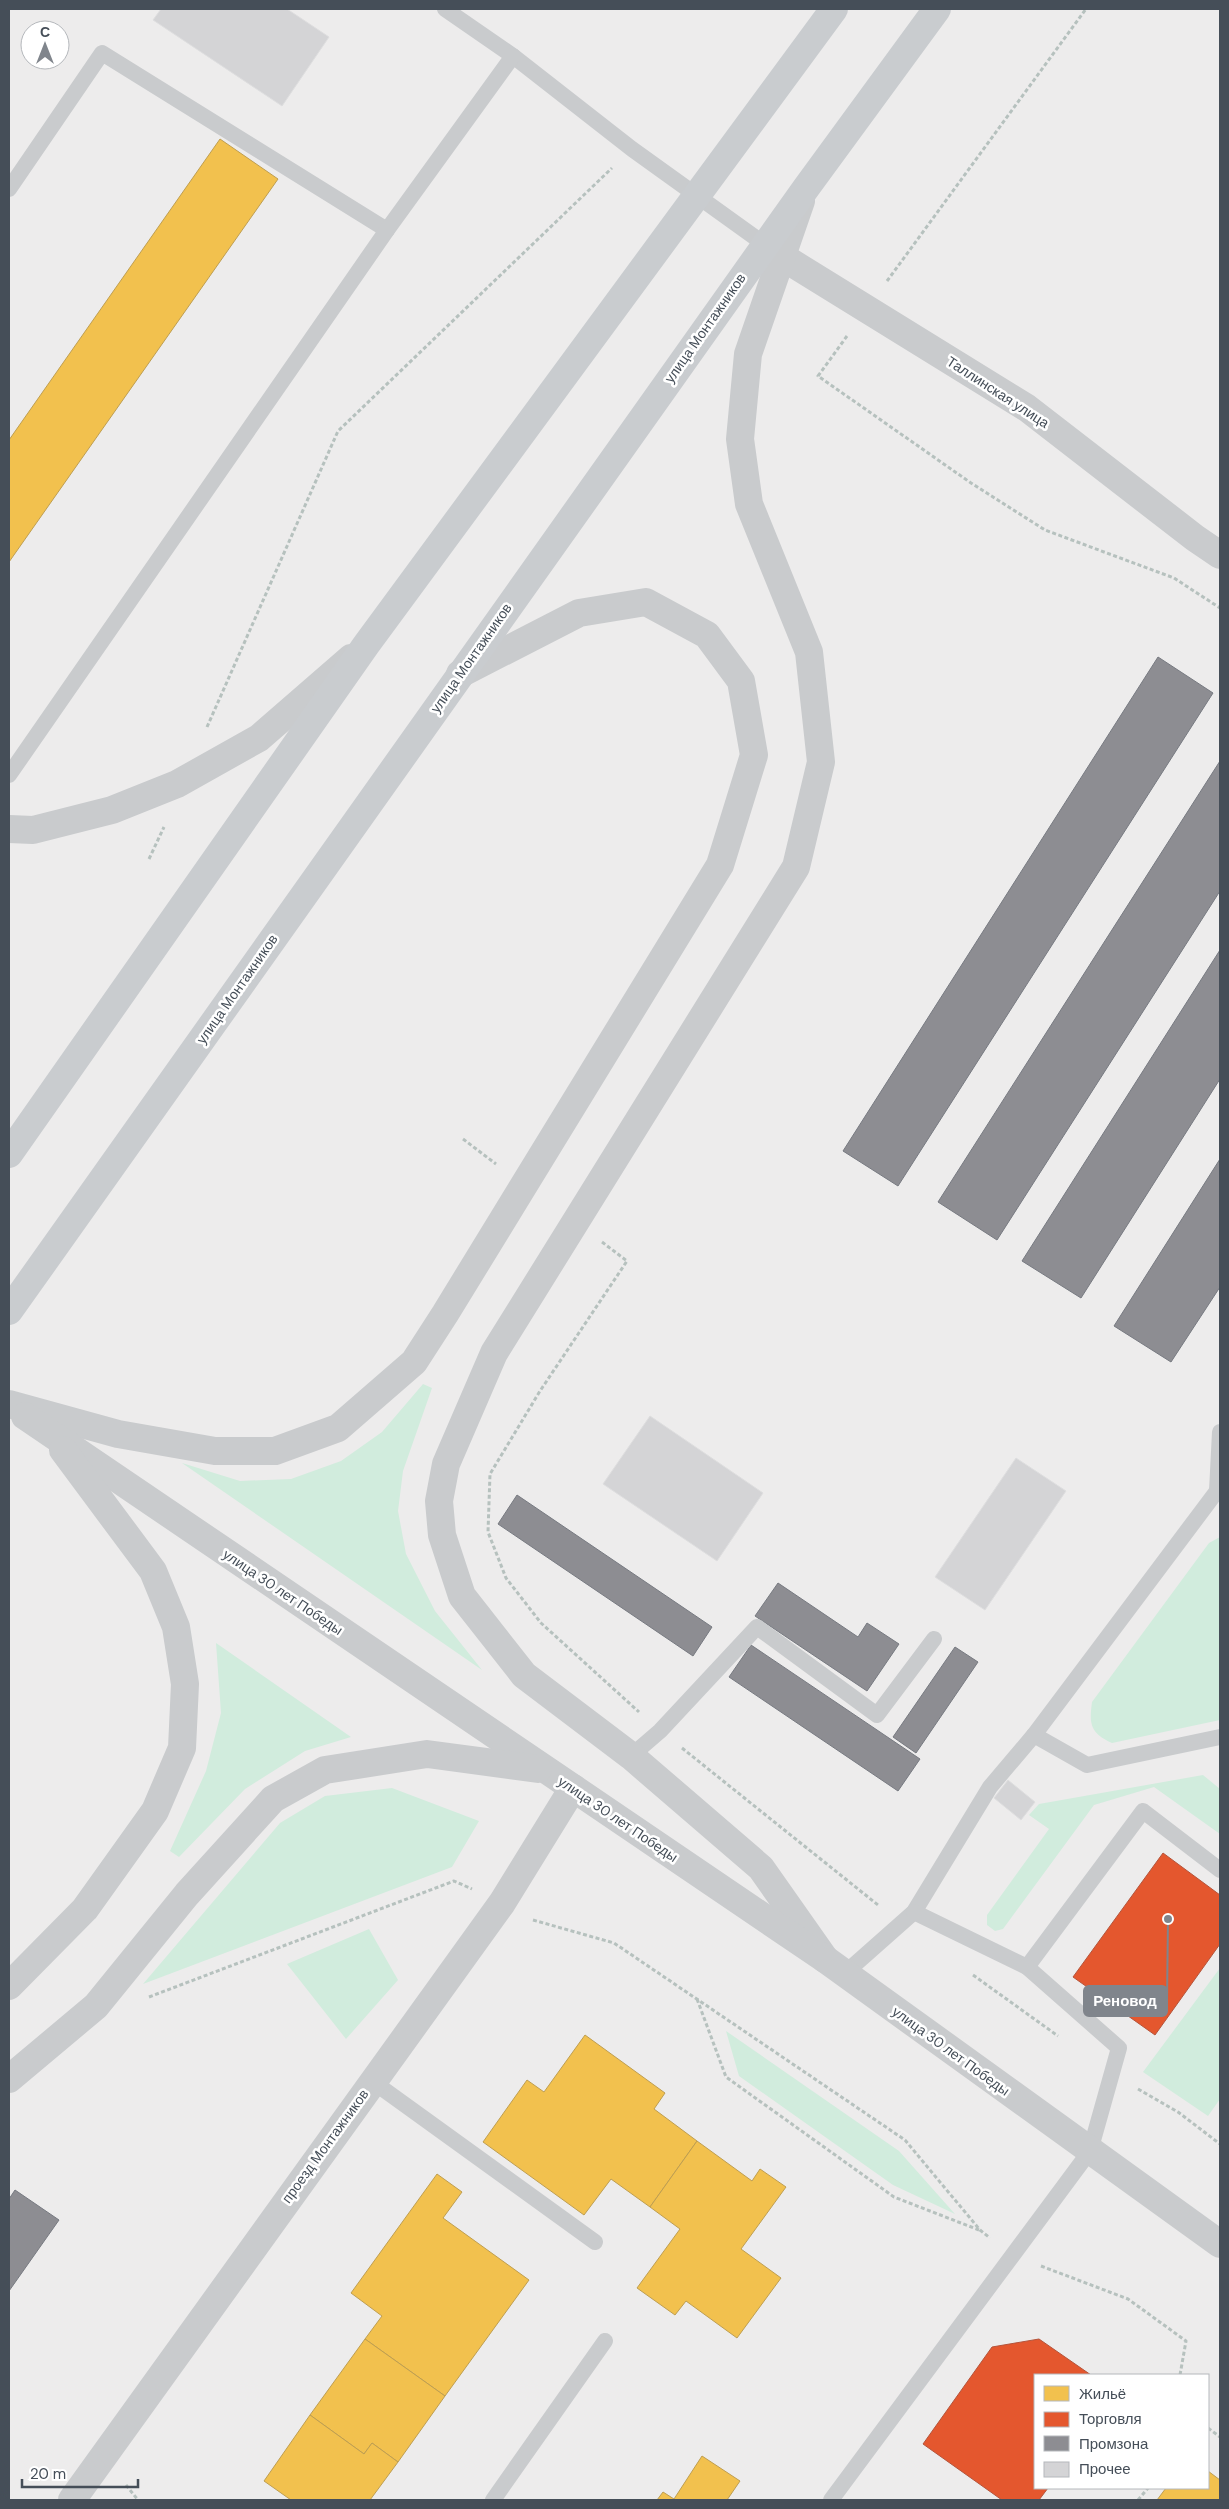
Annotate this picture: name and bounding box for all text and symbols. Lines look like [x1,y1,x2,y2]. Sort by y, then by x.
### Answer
north arrow [20,20,70,70]
text: С [40,23,50,41]
street label: улица Монтажников [660,270,750,386]
street label: Таллинская улица [943,352,1053,432]
street label: улица Монтажников [426,600,516,716]
street label: улица Монтажников [192,931,282,1047]
street label: улица 30 лет Победы [220,1545,346,1639]
street label: улица 30 лет Победы [555,1772,681,1866]
callout: Реновод [1084,1986,1167,2016]
text: Реновод [1093,1991,1157,2011]
street label: улица 30 лет Победы [889,2002,1013,2100]
street label: проезд Монтажников [278,2086,372,2206]
legend [1034,2374,1209,2489]
text: Жильё [1079,2384,1126,2404]
text: Торговля [1079,2409,1142,2429]
text: Промзона [1079,2434,1149,2454]
scale bar [22,2456,139,2488]
text: Прочее [1079,2459,1131,2479]
text: 20 m [30,2464,66,2484]

